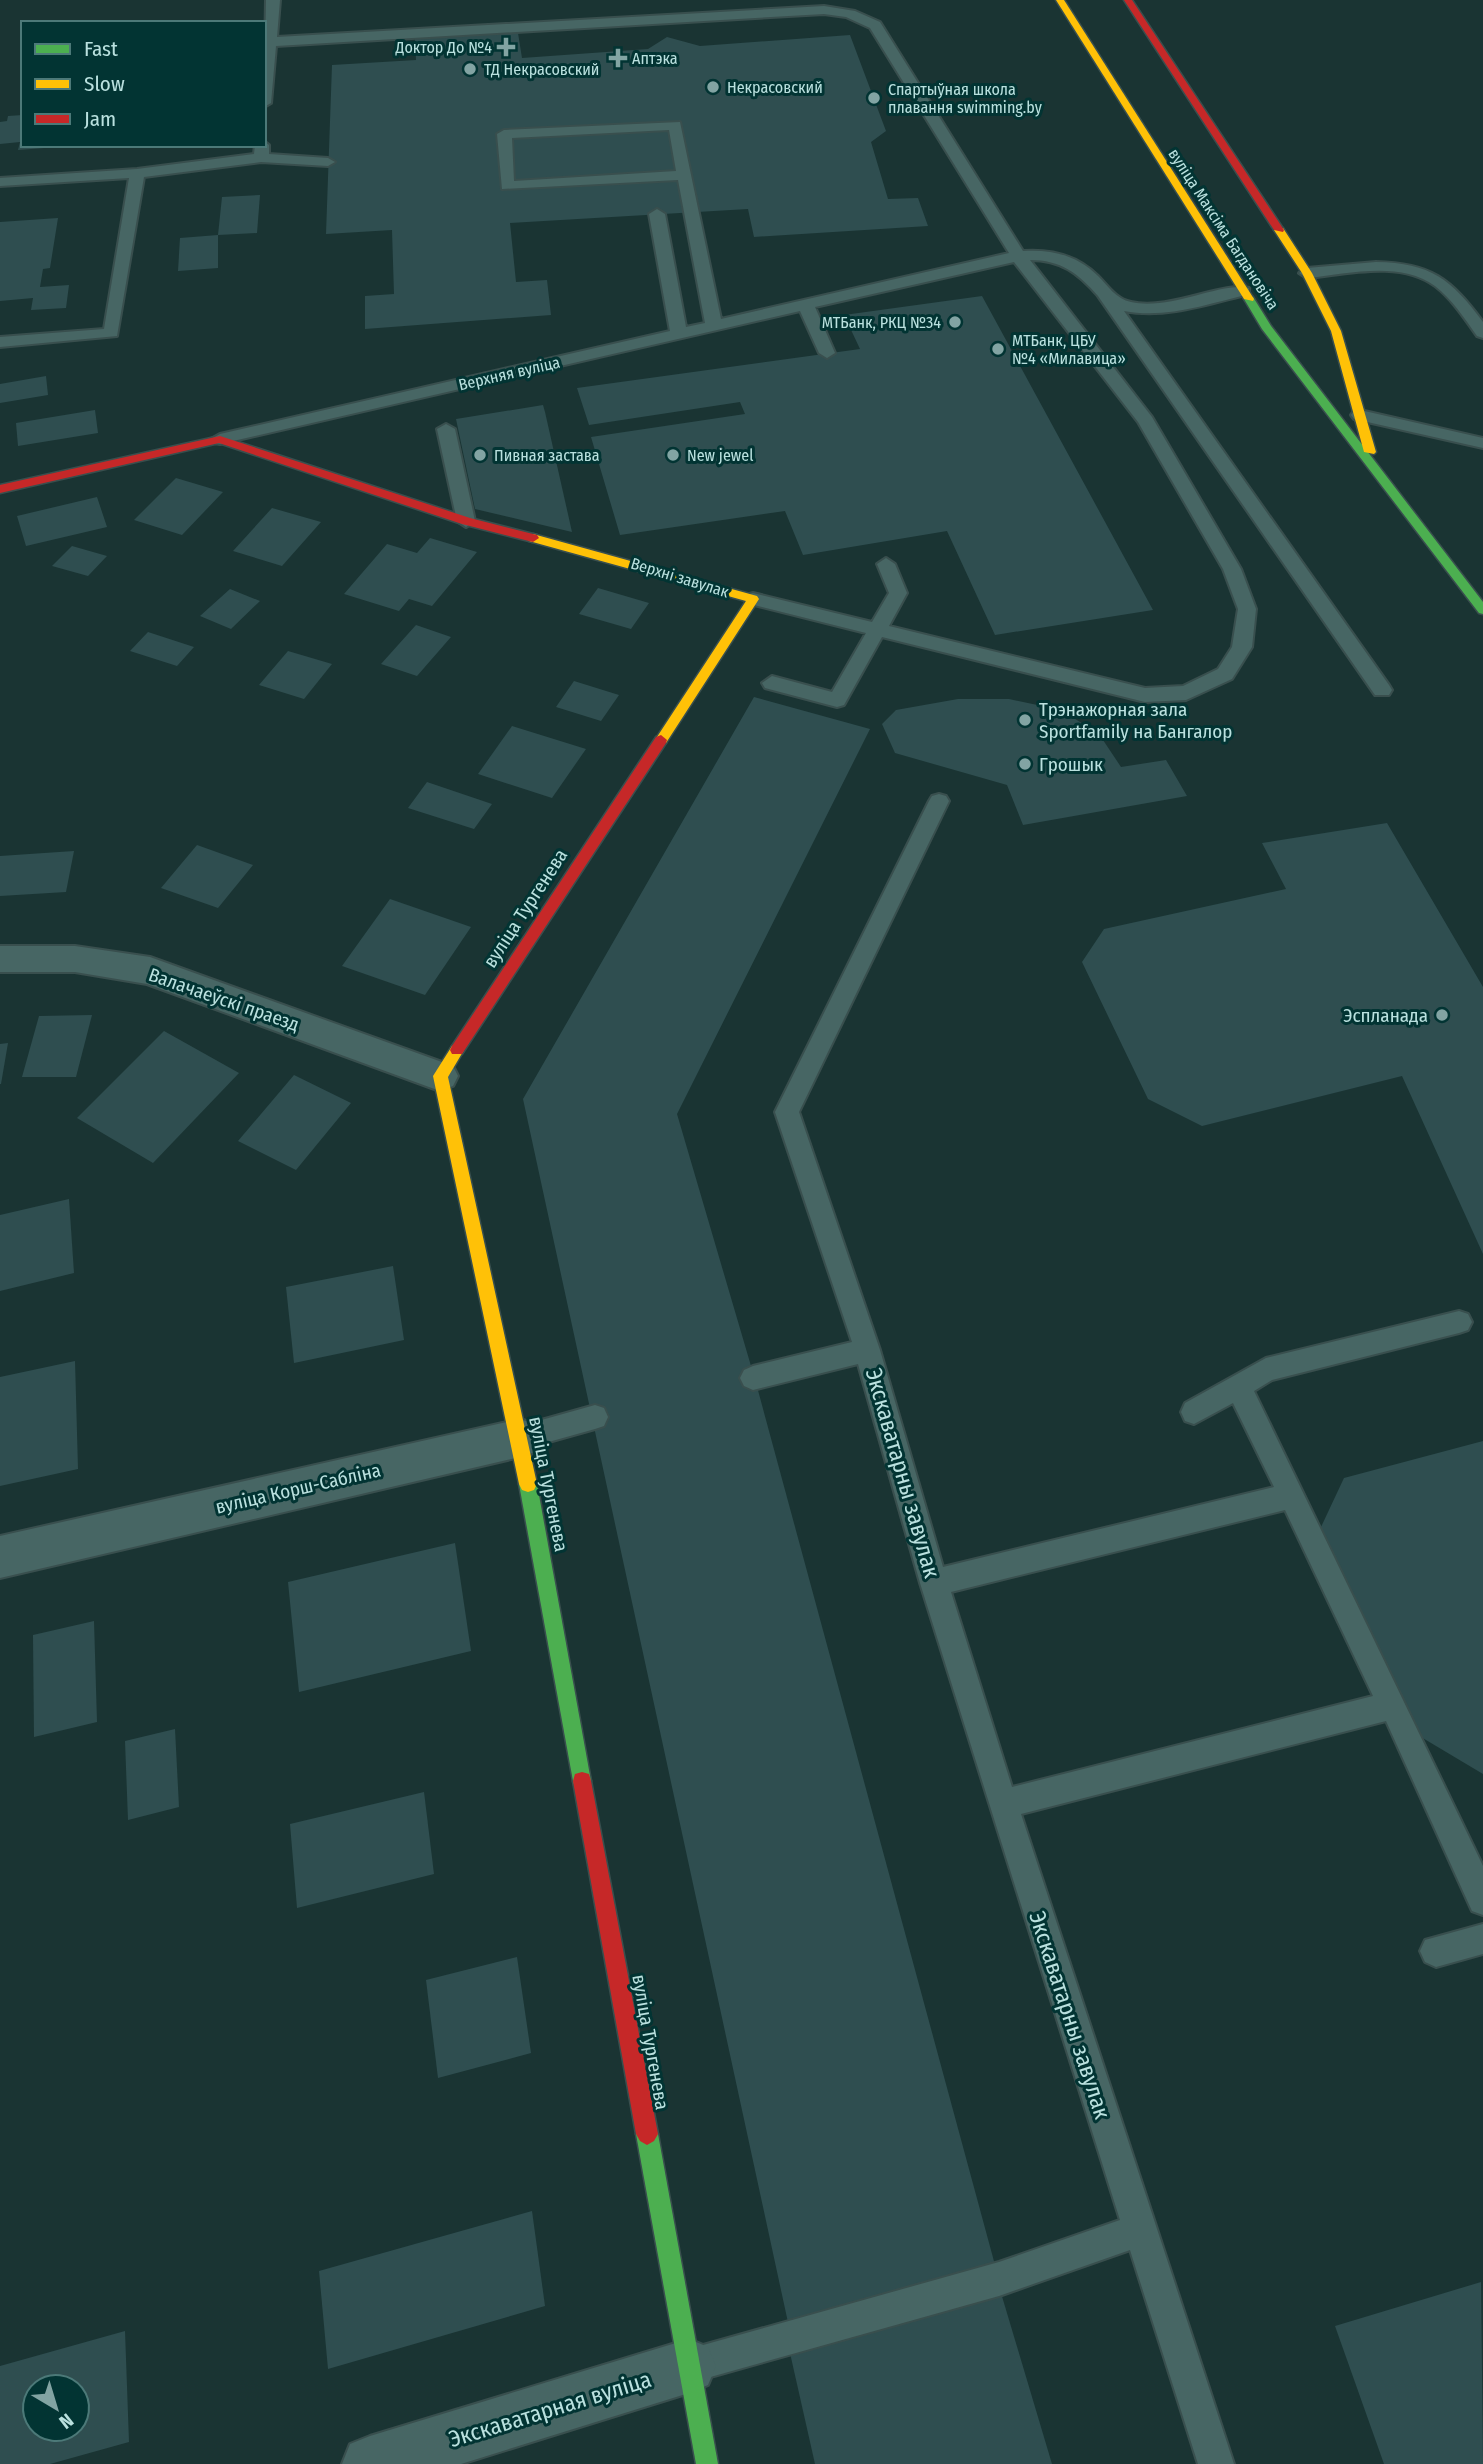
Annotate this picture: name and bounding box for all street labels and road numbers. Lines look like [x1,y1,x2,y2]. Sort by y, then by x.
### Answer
street label: вуліца Максіма Багдановіча [1164,145,1283,314]
street label: Верхняя вуліца [457,353,562,394]
street label: Верхні завулак [629,554,732,602]
street label: вуліца Тургенева [478,845,572,972]
street label: Валачаеўскі праезд [146,963,302,1036]
street label: Экскаватарны завулак [860,1365,946,1581]
street label: вуліца Тургенева [524,1415,573,1554]
street label: вуліца Корш-Сабліна [213,1458,383,1519]
street label: Экскаватарны завулак [1023,1908,1117,2123]
street label: вуліца Тургенева [627,1973,674,2112]
street label: Экскаватарная вуліца [445,2365,655,2453]

